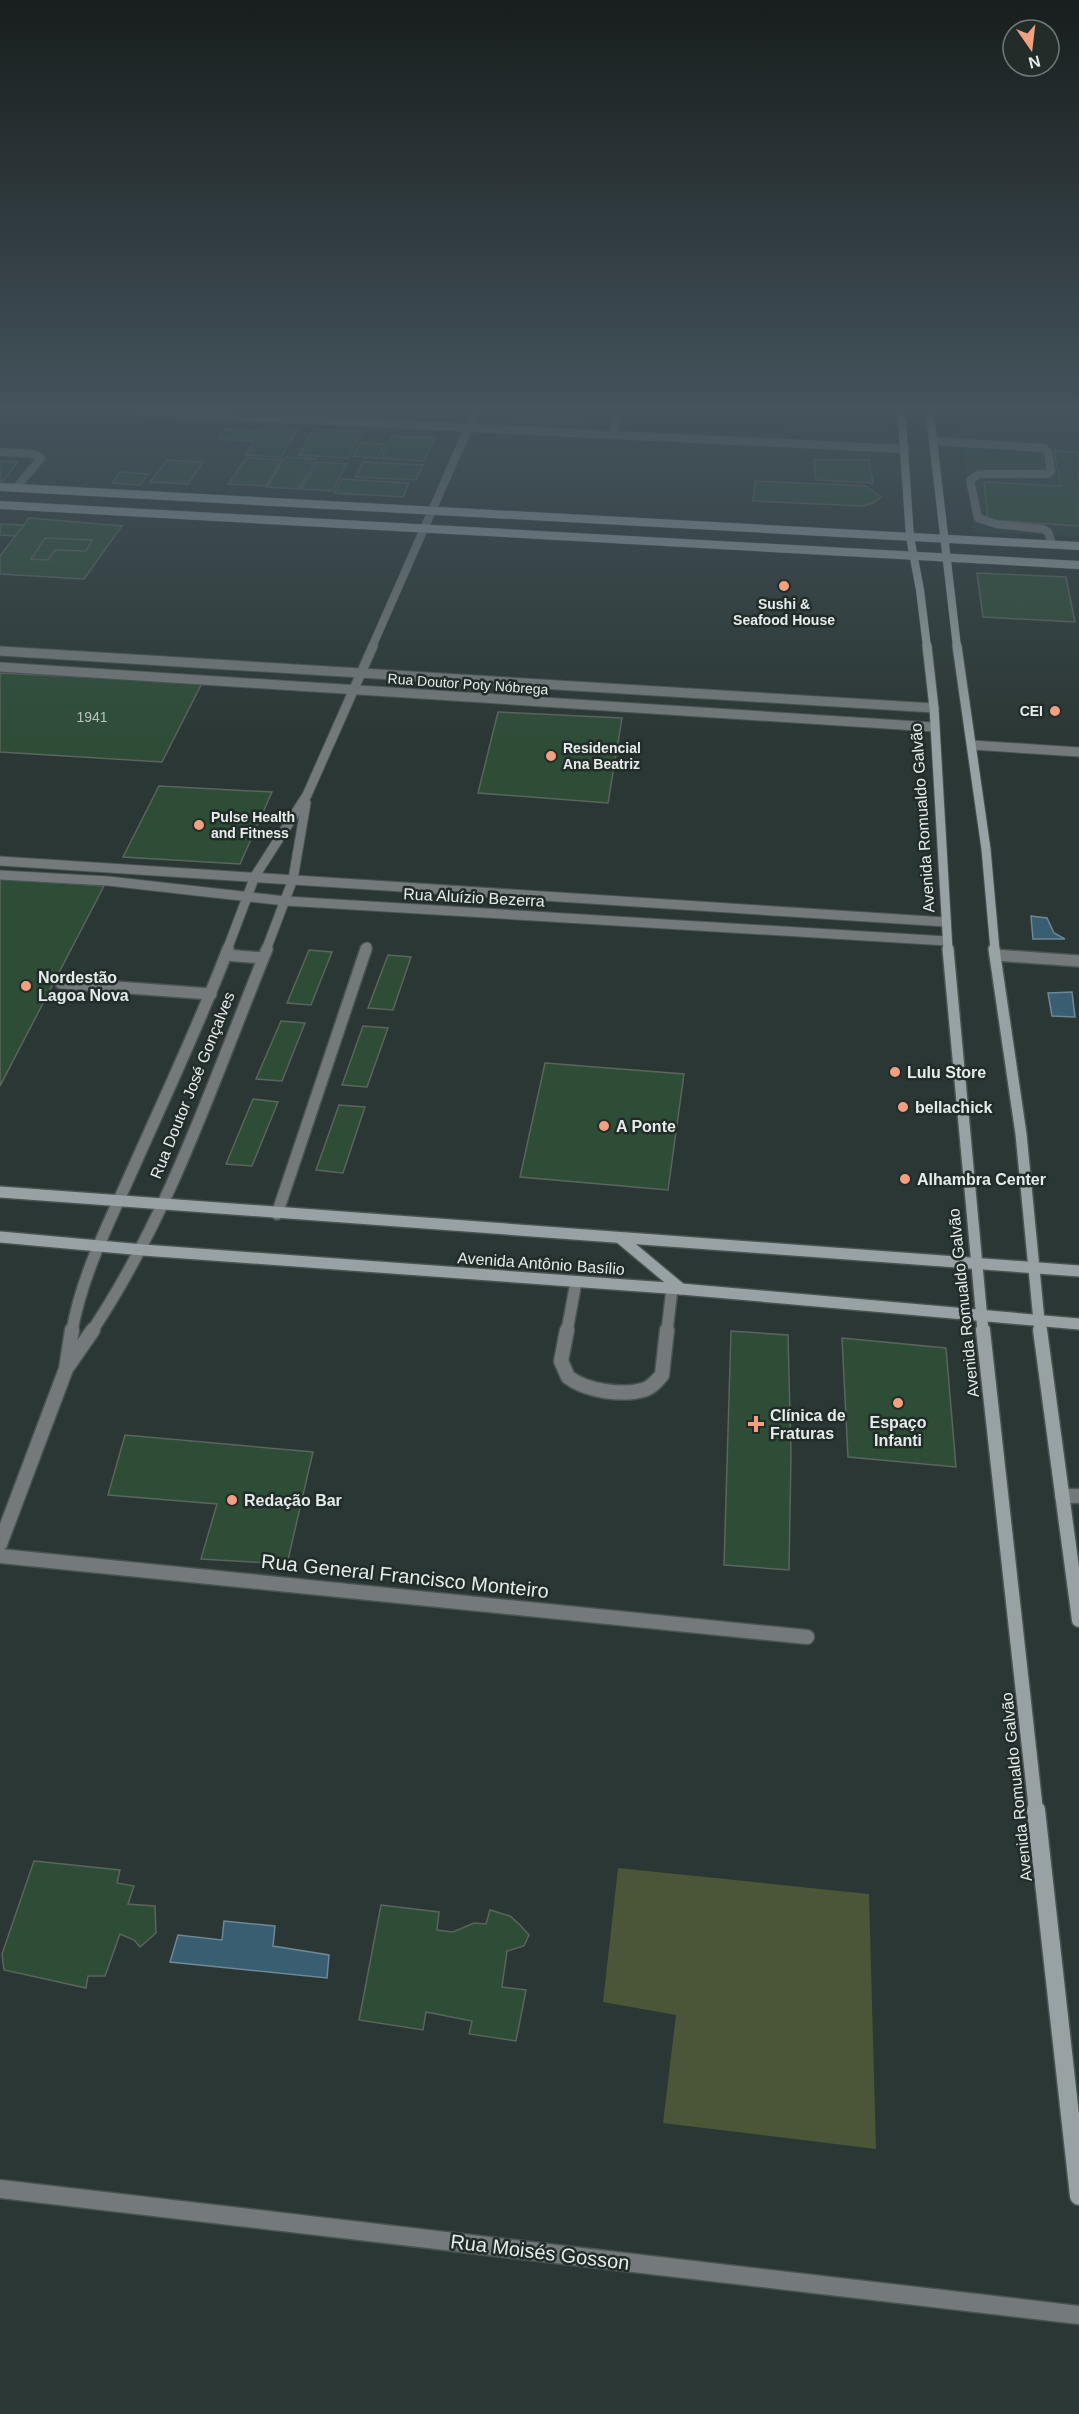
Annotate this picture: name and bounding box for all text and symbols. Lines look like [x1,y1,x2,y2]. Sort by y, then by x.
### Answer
north arrow [1001,18,1061,78]
text: N [1027,52,1042,72]
marker: Sushi & Seafood House [777,579,791,593]
place label: Sushi & Seafood House [733,596,835,628]
street label: Rua Doutor Poty Nóbrega [387,670,549,698]
place label: CEI [1020,703,1043,719]
marker: CEI [1048,704,1062,718]
house number: 1941 [76,709,108,725]
street label: Avenida Romualdo Galvão [907,722,938,913]
place label: Residencial Ana Beatriz [563,740,641,772]
marker: Residencial Ana Beatriz [544,749,558,763]
place label: Pulse Health and Fitness [211,809,295,841]
marker: Pulse Health and Fitness [192,818,206,832]
street label: Rua Aluízio Bezerra [403,885,545,910]
place label: Nordestão Lagoa Nova [38,969,129,1004]
marker: Nordestão Lagoa Nova [19,979,33,993]
street label: Rua Doutor José Gonçalves [147,989,238,1181]
place label: Lulu Store [907,1064,986,1081]
marker: Lulu Store [888,1065,902,1079]
place label: bellachick [915,1099,992,1116]
marker: bellachick [896,1100,910,1114]
place label: A Ponte [616,1118,676,1135]
marker: A Ponte [597,1119,611,1133]
place label: Alhambra Center [917,1171,1046,1188]
marker: Alhambra Center [898,1172,912,1186]
street label: Avenida Romualdo Galvão [945,1207,982,1398]
street label: Avenida Antônio Basílio [457,1249,625,1278]
marker: Espaço Infanti [891,1396,905,1410]
place label: Clínica de Fraturas [770,1407,846,1442]
place label: Espaço Infanti [870,1414,927,1449]
marker: Clínica de Fraturas [747,1415,765,1433]
place label: Redação Bar [244,1492,342,1509]
marker: Redação Bar [225,1493,239,1507]
street label: Rua General Francisco Monteiro [260,1550,550,1602]
street label: Avenida Romualdo Galvão [998,1691,1035,1882]
street label: Rua Moisés Gosson [449,2230,631,2274]

